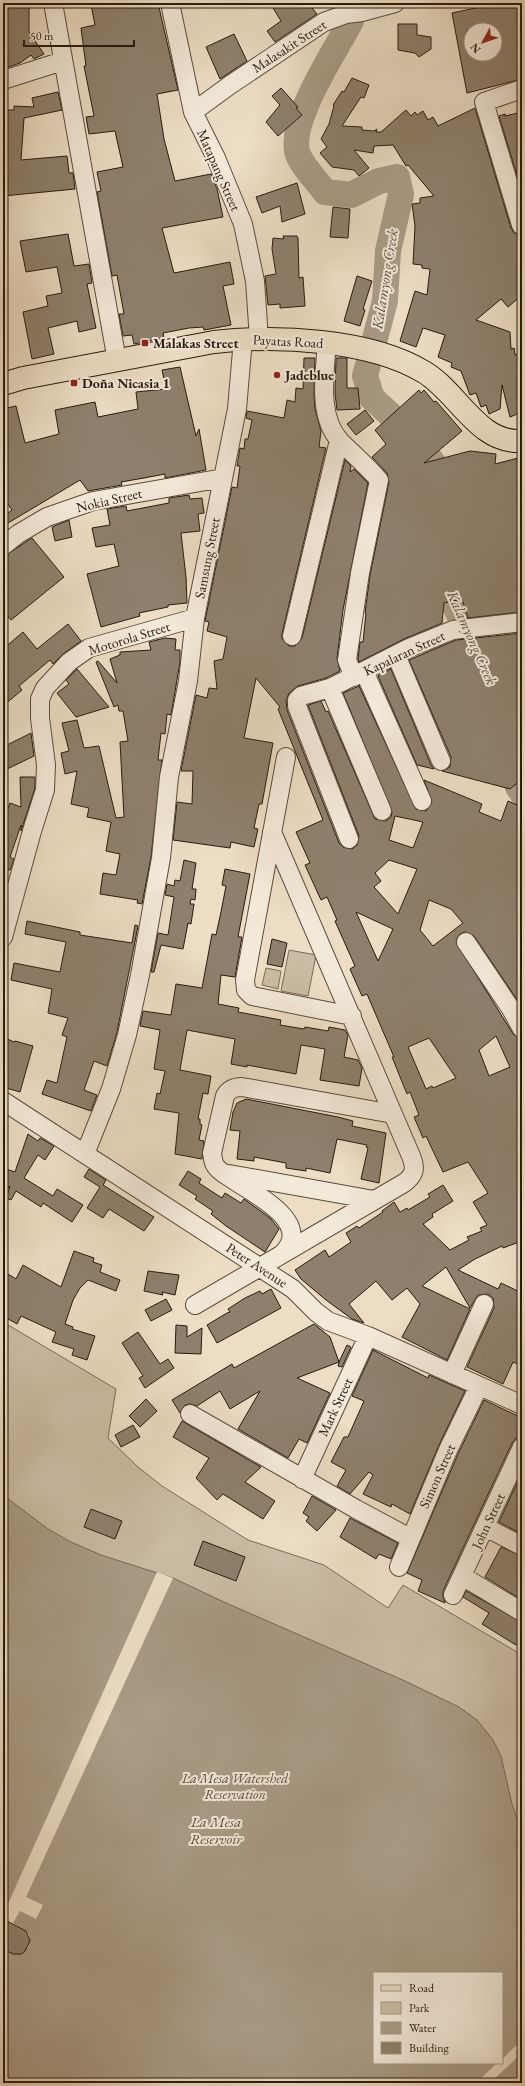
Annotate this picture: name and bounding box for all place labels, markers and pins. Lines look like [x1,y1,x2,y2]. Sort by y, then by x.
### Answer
place label: Malakas Street [153,334,239,352]
marker: Malakas Street [140,338,150,348]
place label: Jadeblue [283,366,334,384]
marker: Jadeblue [272,370,282,380]
place label: Doña Nicasia 1 [82,374,170,392]
marker: Doña Nicasia 1 [69,378,79,388]

